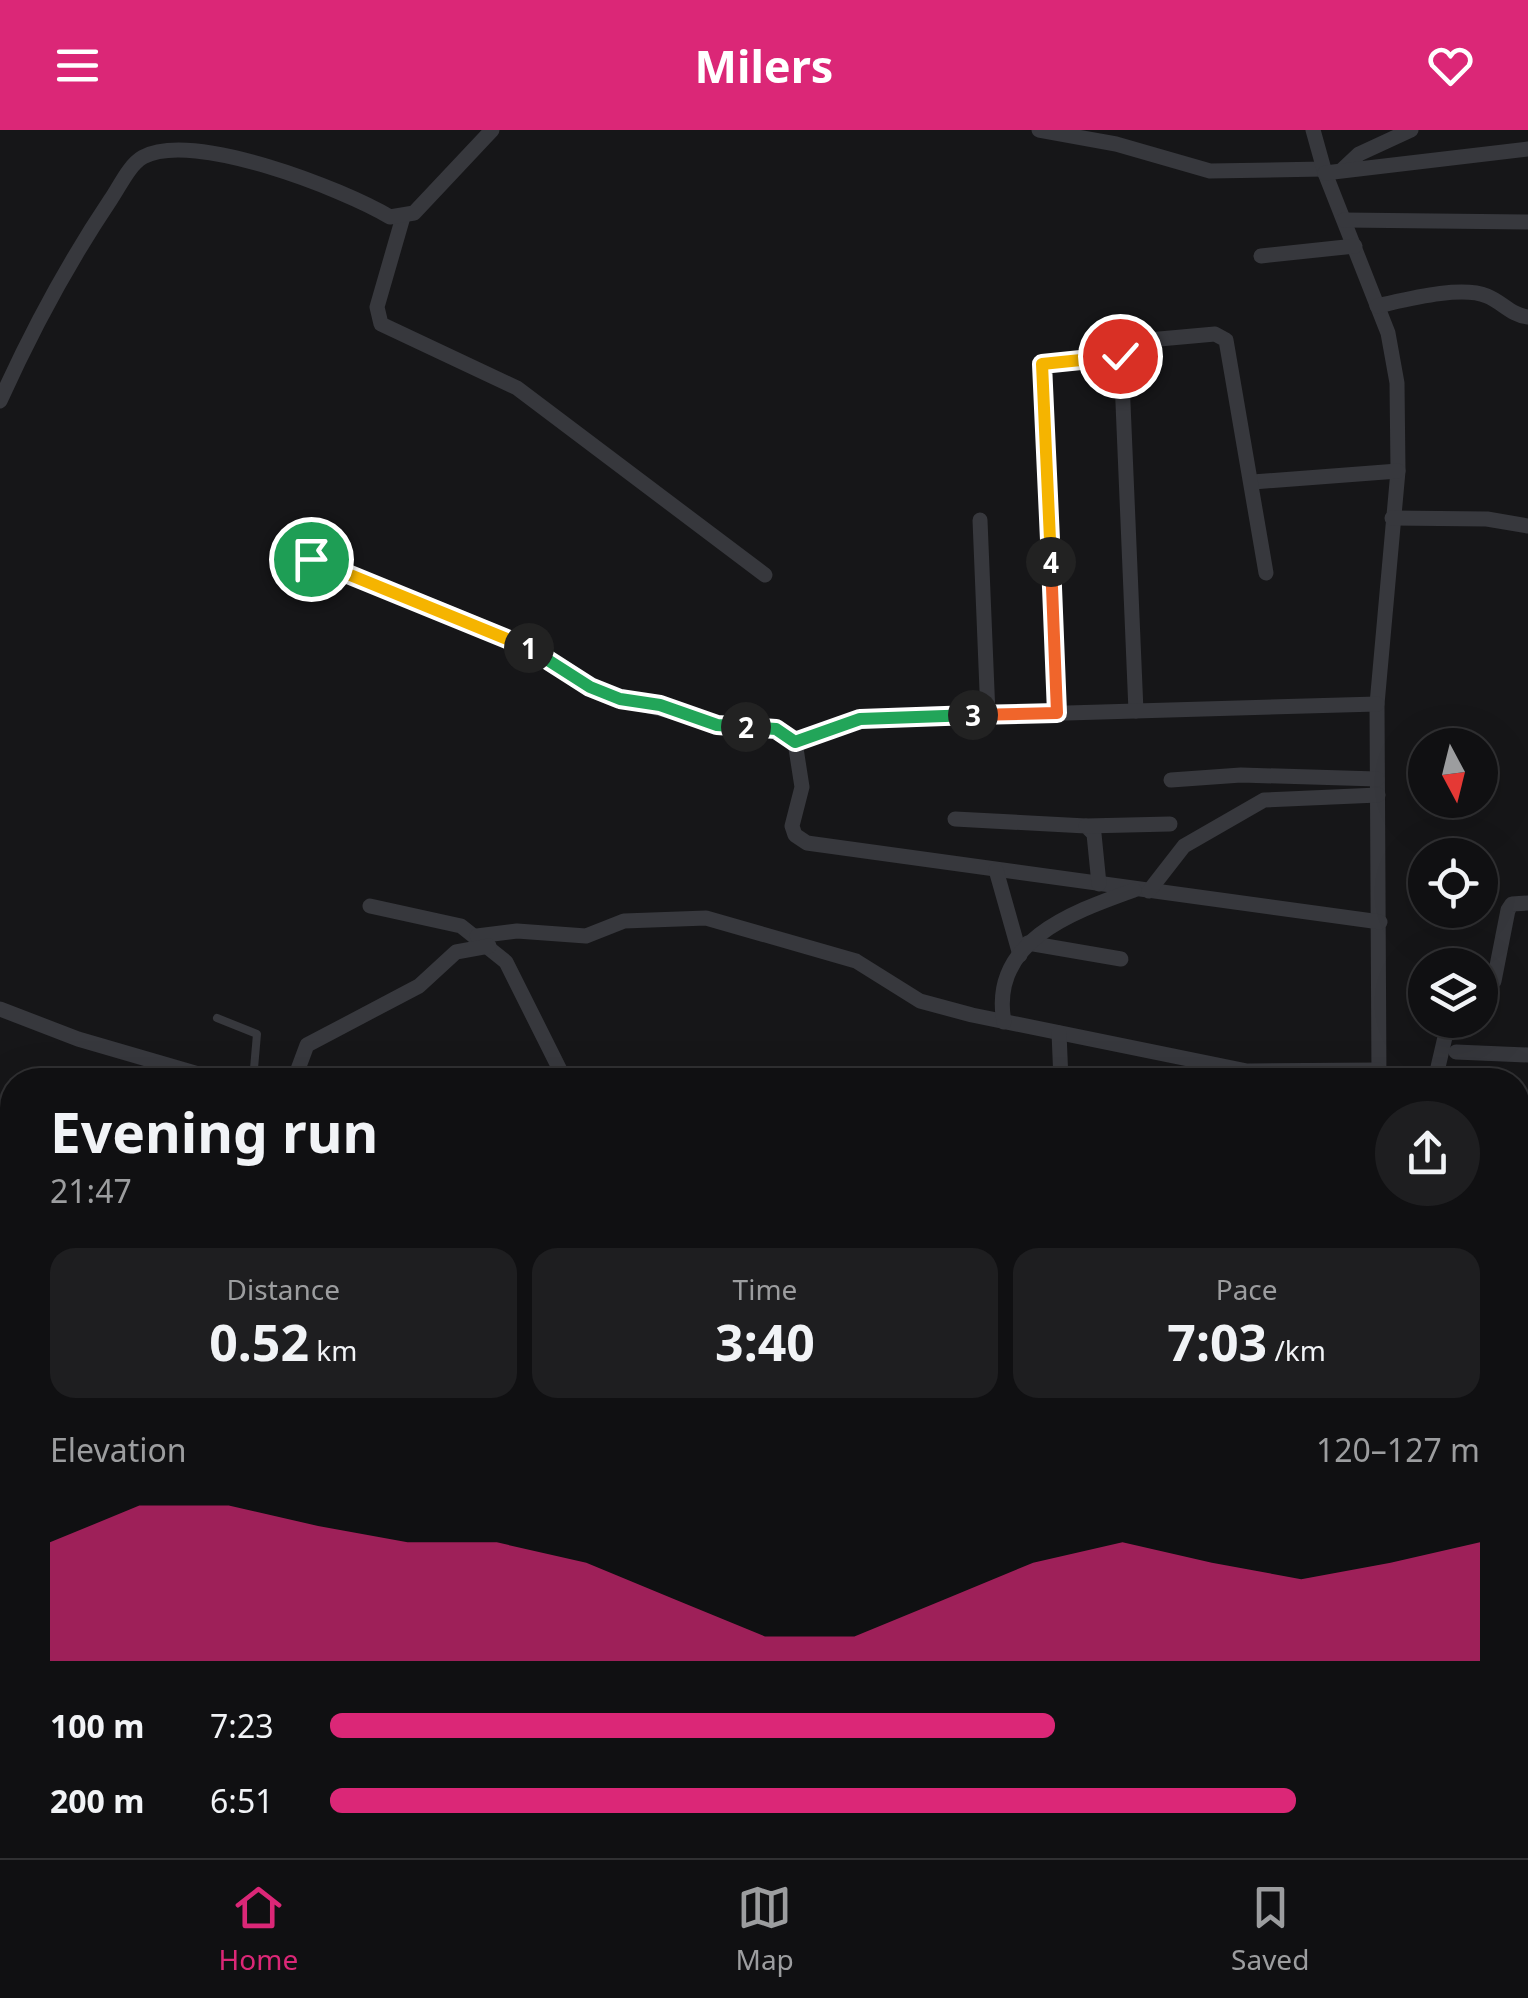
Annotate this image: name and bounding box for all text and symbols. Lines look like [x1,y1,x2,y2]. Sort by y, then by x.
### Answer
text: Milers [695,35,833,96]
icon: menu [50,38,105,93]
icon: heart [1423,38,1478,93]
pin [1078,314,1163,399]
icon: check [1093,329,1148,384]
pin [269,517,354,602]
icon: arrive [284,532,339,587]
pin: 4 [1026,537,1076,587]
text: 4 [1043,543,1059,581]
pin: 1 [504,623,554,673]
text: 1 [521,629,537,667]
pin: 3 [948,690,998,740]
text: 3 [965,696,981,734]
pin: 2 [721,702,771,752]
text: 2 [738,708,754,746]
north arrow [1408,728,1498,818]
map controls [1408,728,1498,1038]
button: locate [1408,838,1498,928]
button: layers [1408,948,1498,1038]
text: Evening run [50,1094,378,1169]
button: share [1375,1101,1480,1206]
text: 21:47 [50,1169,132,1212]
text: Distance [227,1270,340,1308]
text: Time [733,1270,797,1308]
text: Pace [1216,1270,1278,1308]
text: 0.52 [209,1308,309,1376]
text: 3:40 [715,1308,815,1376]
text: 7:03 [1167,1308,1267,1376]
text: km [309,1331,357,1369]
text: /km [1267,1331,1326,1369]
text: Elevation [50,1428,187,1471]
text: 120–127 m [1316,1428,1480,1471]
text: 100 m [50,1704,144,1747]
text: 7:23 [210,1704,274,1747]
text: 200 m [50,1779,144,1822]
text: 6:51 [210,1779,274,1822]
tab: Home [219,1880,298,1978]
tab: Map [736,1880,794,1978]
tab: Saved [1231,1880,1309,1978]

